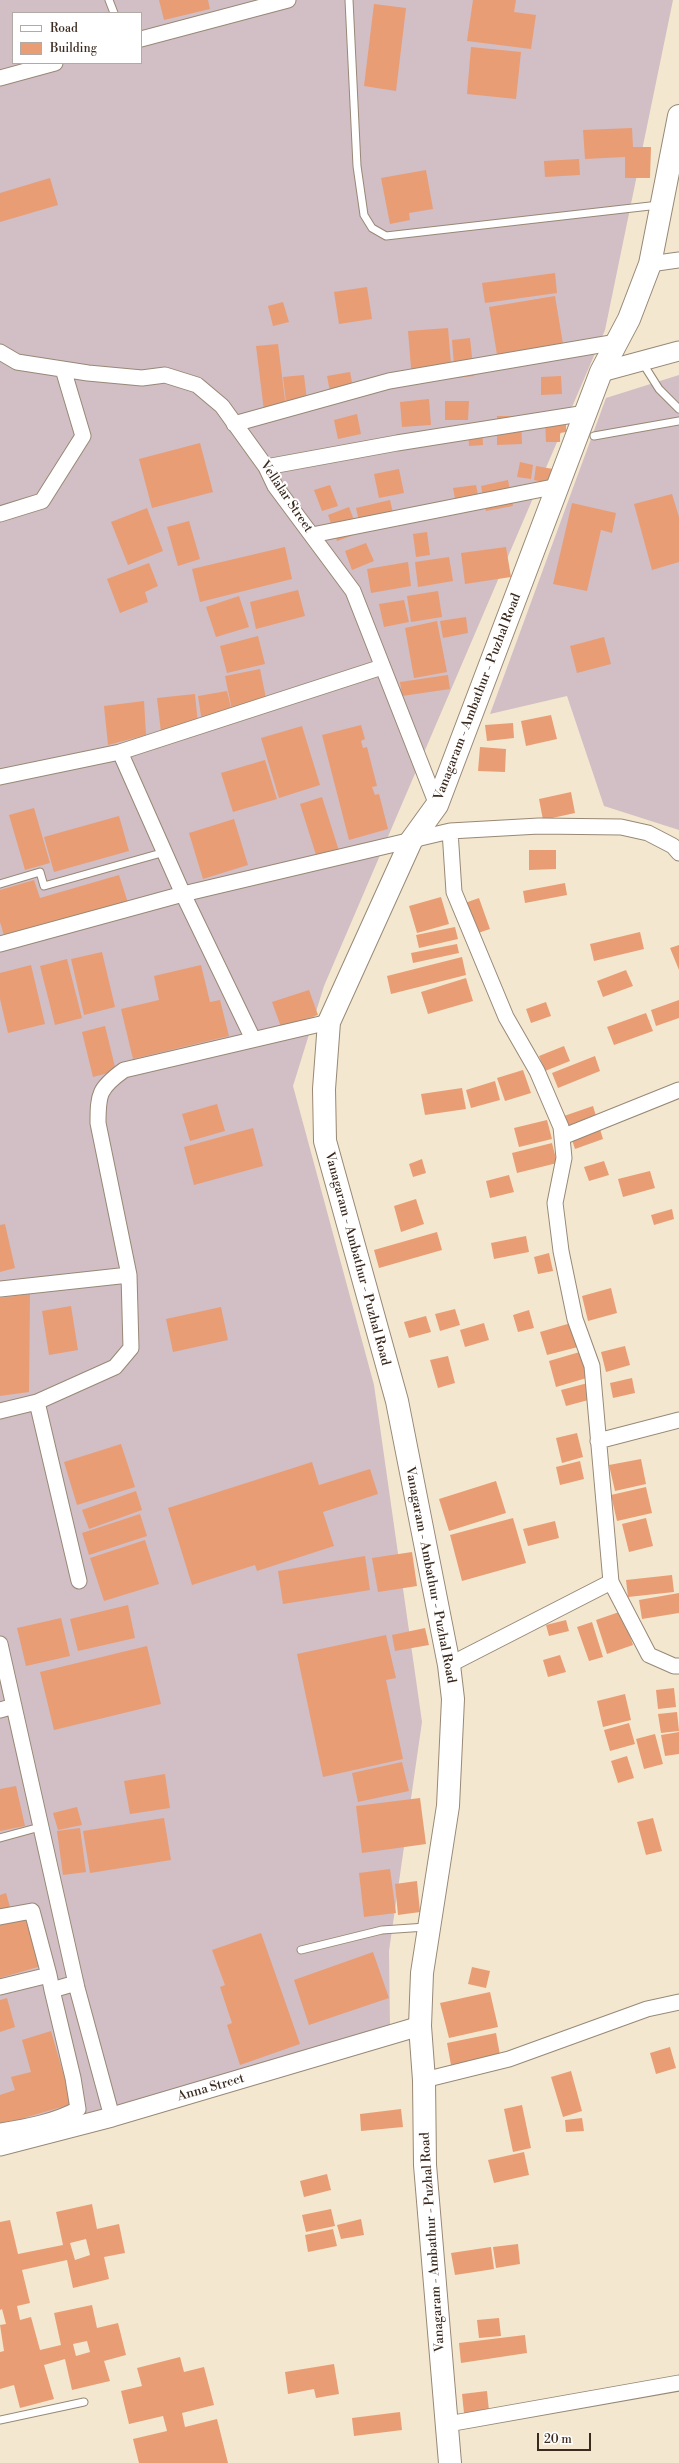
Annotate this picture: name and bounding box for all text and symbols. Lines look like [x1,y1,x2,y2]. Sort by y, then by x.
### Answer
legend [12,12,142,64]
text: Road [50,21,78,36]
text: Building [50,41,97,56]
street label: Vellalar Street [256,458,316,536]
street label: Vanagaram - Ambathur - Puzhal Road [431,591,525,803]
street label: Vanagaram - Ambathur - Puzhal Road [321,1151,393,1367]
street label: Vanagaram - Ambathur - Puzhal Road [401,1465,459,1685]
street label: Anna Street [176,2071,246,2105]
street label: Vanagaram - Ambathur - Puzhal Road [418,2132,448,2352]
scale bar [539,2425,593,2451]
text: 20 m [544,2432,572,2447]

